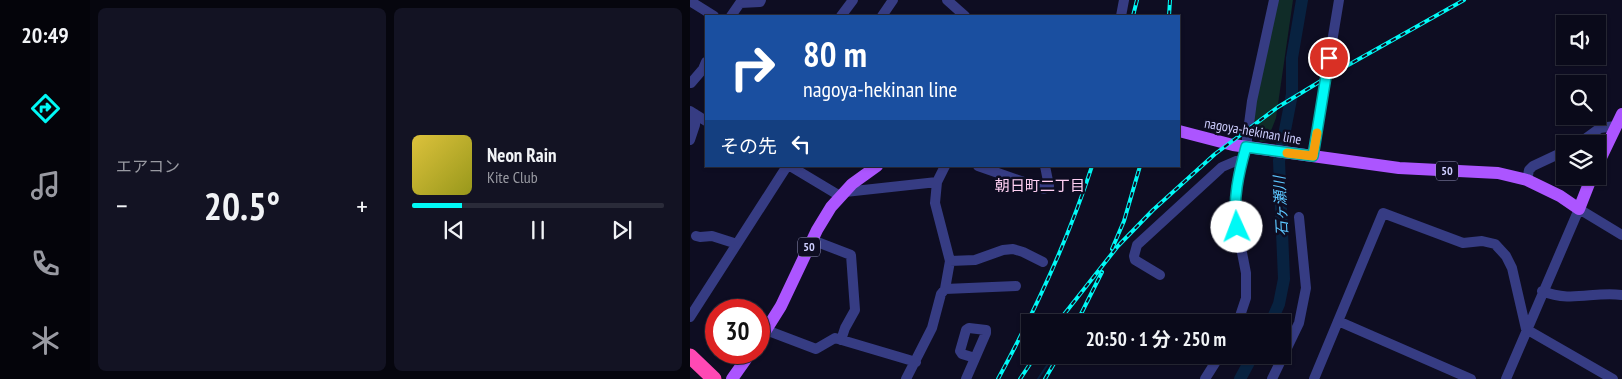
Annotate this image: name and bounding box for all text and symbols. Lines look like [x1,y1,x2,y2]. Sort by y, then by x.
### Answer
map controls [1556,15,1606,185]
button: sound [1556,15,1606,65]
text: 20:49 [21,21,69,49]
text: 80 m [803,31,867,77]
icon: right [720,35,785,100]
pin [1308,37,1350,79]
icon: arrive [1315,44,1343,72]
text: nagoya-hekinan line [803,75,957,103]
button: search [1556,75,1606,125]
icon: directions [28,91,63,126]
street label: nagoya-hekinan line [1203,114,1303,148]
icon: left [787,130,815,158]
text: その先 [720,134,777,158]
button: layers [1556,135,1606,185]
text: Neon Rain [487,143,556,167]
text: エアコン [116,156,180,176]
road number: 50 [1436,162,1458,180]
text: Kite Club [487,167,538,187]
icon: music [28,168,63,203]
water label: 石ヶ瀬川 [1269,174,1292,236]
district label: 朝日町二丁目 [995,176,1085,195]
text: 20.5° [204,181,280,230]
text: − [116,187,128,224]
text: + [356,187,368,224]
position arrow [1210,200,1262,252]
icon: previous [440,216,468,244]
icon: pause [524,216,552,244]
icon: next [608,216,636,244]
road number: 50 [798,238,820,256]
icon: phone [28,246,63,281]
speed limit sign: 30 [705,299,770,364]
icon: climate [28,323,63,358]
text: 20:50 · 1 分 · 250 m [1086,327,1226,351]

